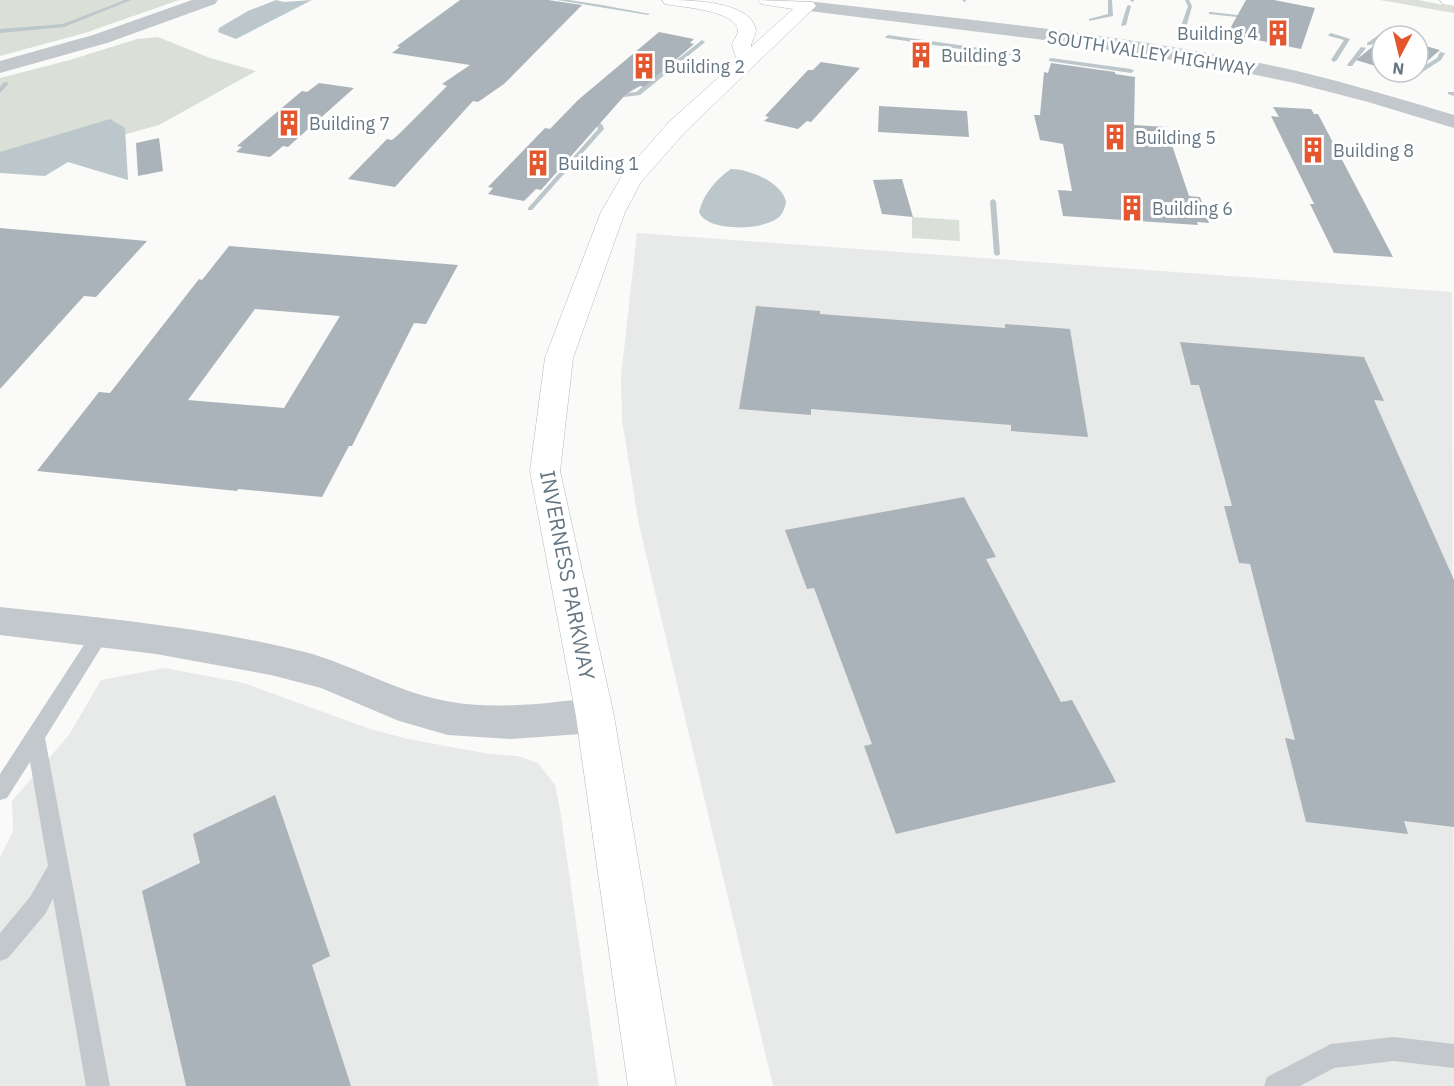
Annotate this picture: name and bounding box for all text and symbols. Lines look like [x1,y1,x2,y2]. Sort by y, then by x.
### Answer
building icon: Building 4 [1263,18,1293,48]
place label: Building 4 [1177,22,1258,45]
north arrow [1370,24,1430,84]
street label: SOUTH VALLEY HIGHWAY [1046,25,1257,81]
building icon: Building 3 [906,40,936,70]
place label: Building 3 [941,44,1022,67]
building icon: Building 2 [629,51,659,81]
place label: Building 2 [664,55,745,78]
text: N [1391,58,1405,80]
building icon: Building 7 [274,108,304,138]
place label: Building 7 [309,112,390,135]
building icon: Building 5 [1100,122,1130,152]
place label: Building 5 [1135,126,1216,149]
building icon: Building 8 [1298,135,1328,165]
place label: Building 8 [1333,139,1414,162]
building icon: Building 1 [523,148,553,178]
place label: Building 1 [558,152,639,175]
building icon: Building 6 [1117,193,1147,223]
place label: Building 6 [1152,197,1233,220]
street label: INVERNESS PARKWAY [534,468,602,683]

